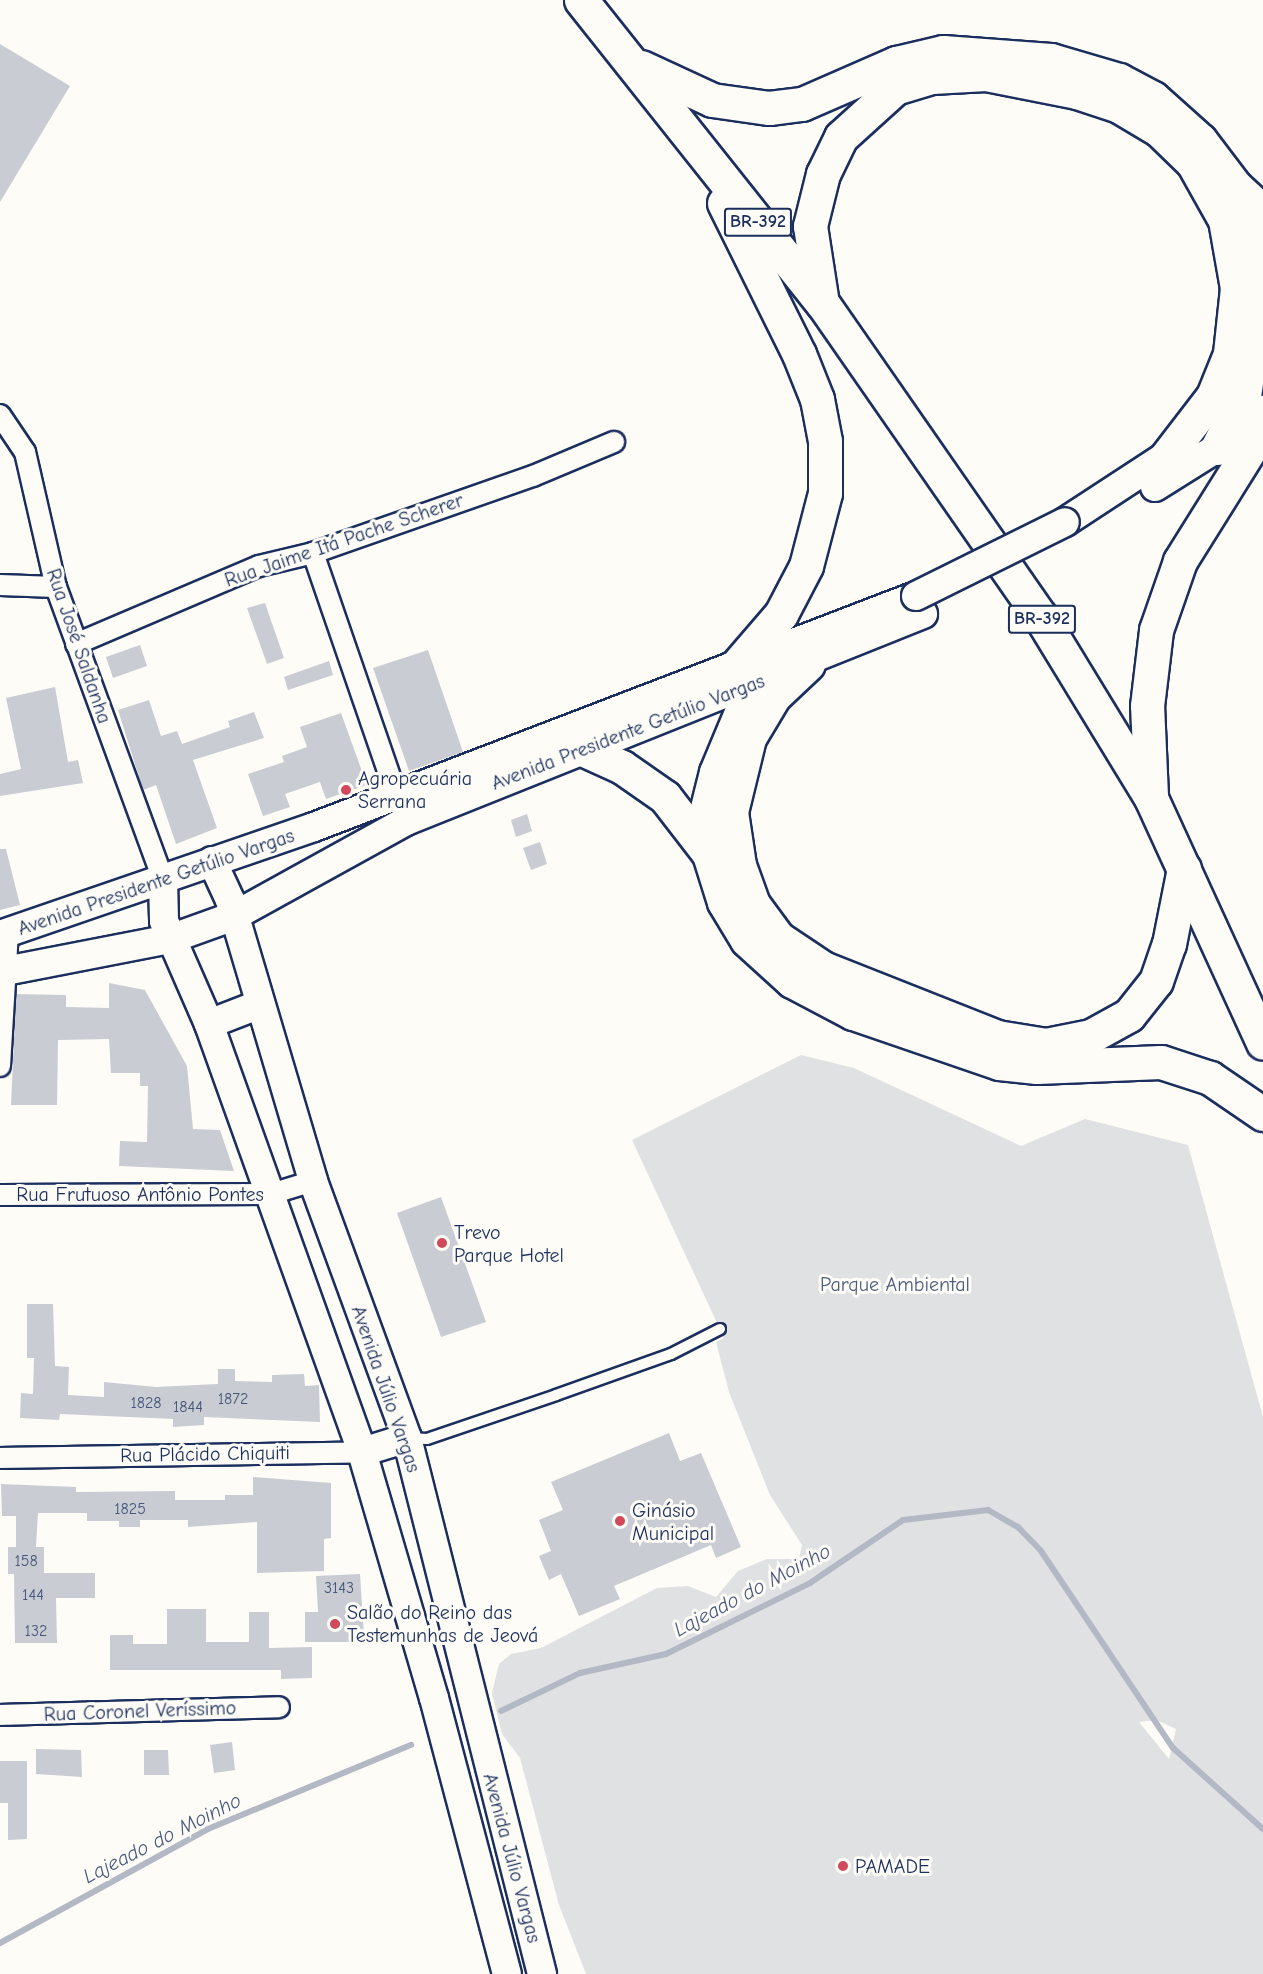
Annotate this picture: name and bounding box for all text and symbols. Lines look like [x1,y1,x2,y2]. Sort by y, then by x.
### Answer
road number: BR-392 [724,207,792,237]
street label: Rua Jaime Itá Pache Scherer [221,488,467,592]
street label: Rua José Saldanha [41,565,117,727]
road number: BR-392 [1008,604,1076,634]
street label: Avenida Presidente Getúlio Vargas [488,669,768,795]
place label: Agropecuária Serrana [358,766,472,813]
marker: Agropecuária Serrana [339,783,353,797]
street label: Avenida Presidente Getúlio Vargas [15,823,297,941]
street label: Rua Frutuoso Antônio Pontes [16,1182,264,1206]
place label: Trevo Parque Hotel [454,1220,564,1267]
marker: Trevo Parque Hotel [435,1236,449,1250]
park label: Parque Ambiental [820,1272,970,1296]
street label: Avenida Júlio Vargas [346,1302,426,1476]
house number: 1872 [218,1389,248,1409]
house number: 1828 [130,1393,162,1413]
house number: 1844 [173,1397,203,1417]
street label: Rua Plácido Chiquiti [120,1441,290,1467]
place label: Ginásio Municipal [632,1498,714,1545]
house number: 1825 [114,1499,146,1519]
marker: Ginásio Municipal [613,1514,627,1528]
water label: Lajeado do Moinho [669,1538,835,1642]
house number: 158 [14,1551,38,1571]
house number: 3143 [324,1578,354,1598]
house number: 144 [22,1585,44,1605]
place label: Salão do Reino das Testemunhas de Jeová [347,1600,538,1647]
marker: Salão do Reino das Testemunhas de Jeová [328,1617,342,1631]
house number: 132 [25,1621,47,1641]
street label: Rua Coronel Veríssimo [43,1696,237,1726]
street label: Avenida Júlio Vargas [478,1770,546,1946]
water label: Lajeado do Moinho [79,1787,245,1889]
place label: PAMADE [855,1854,930,1878]
marker: PAMADE [836,1859,850,1873]

